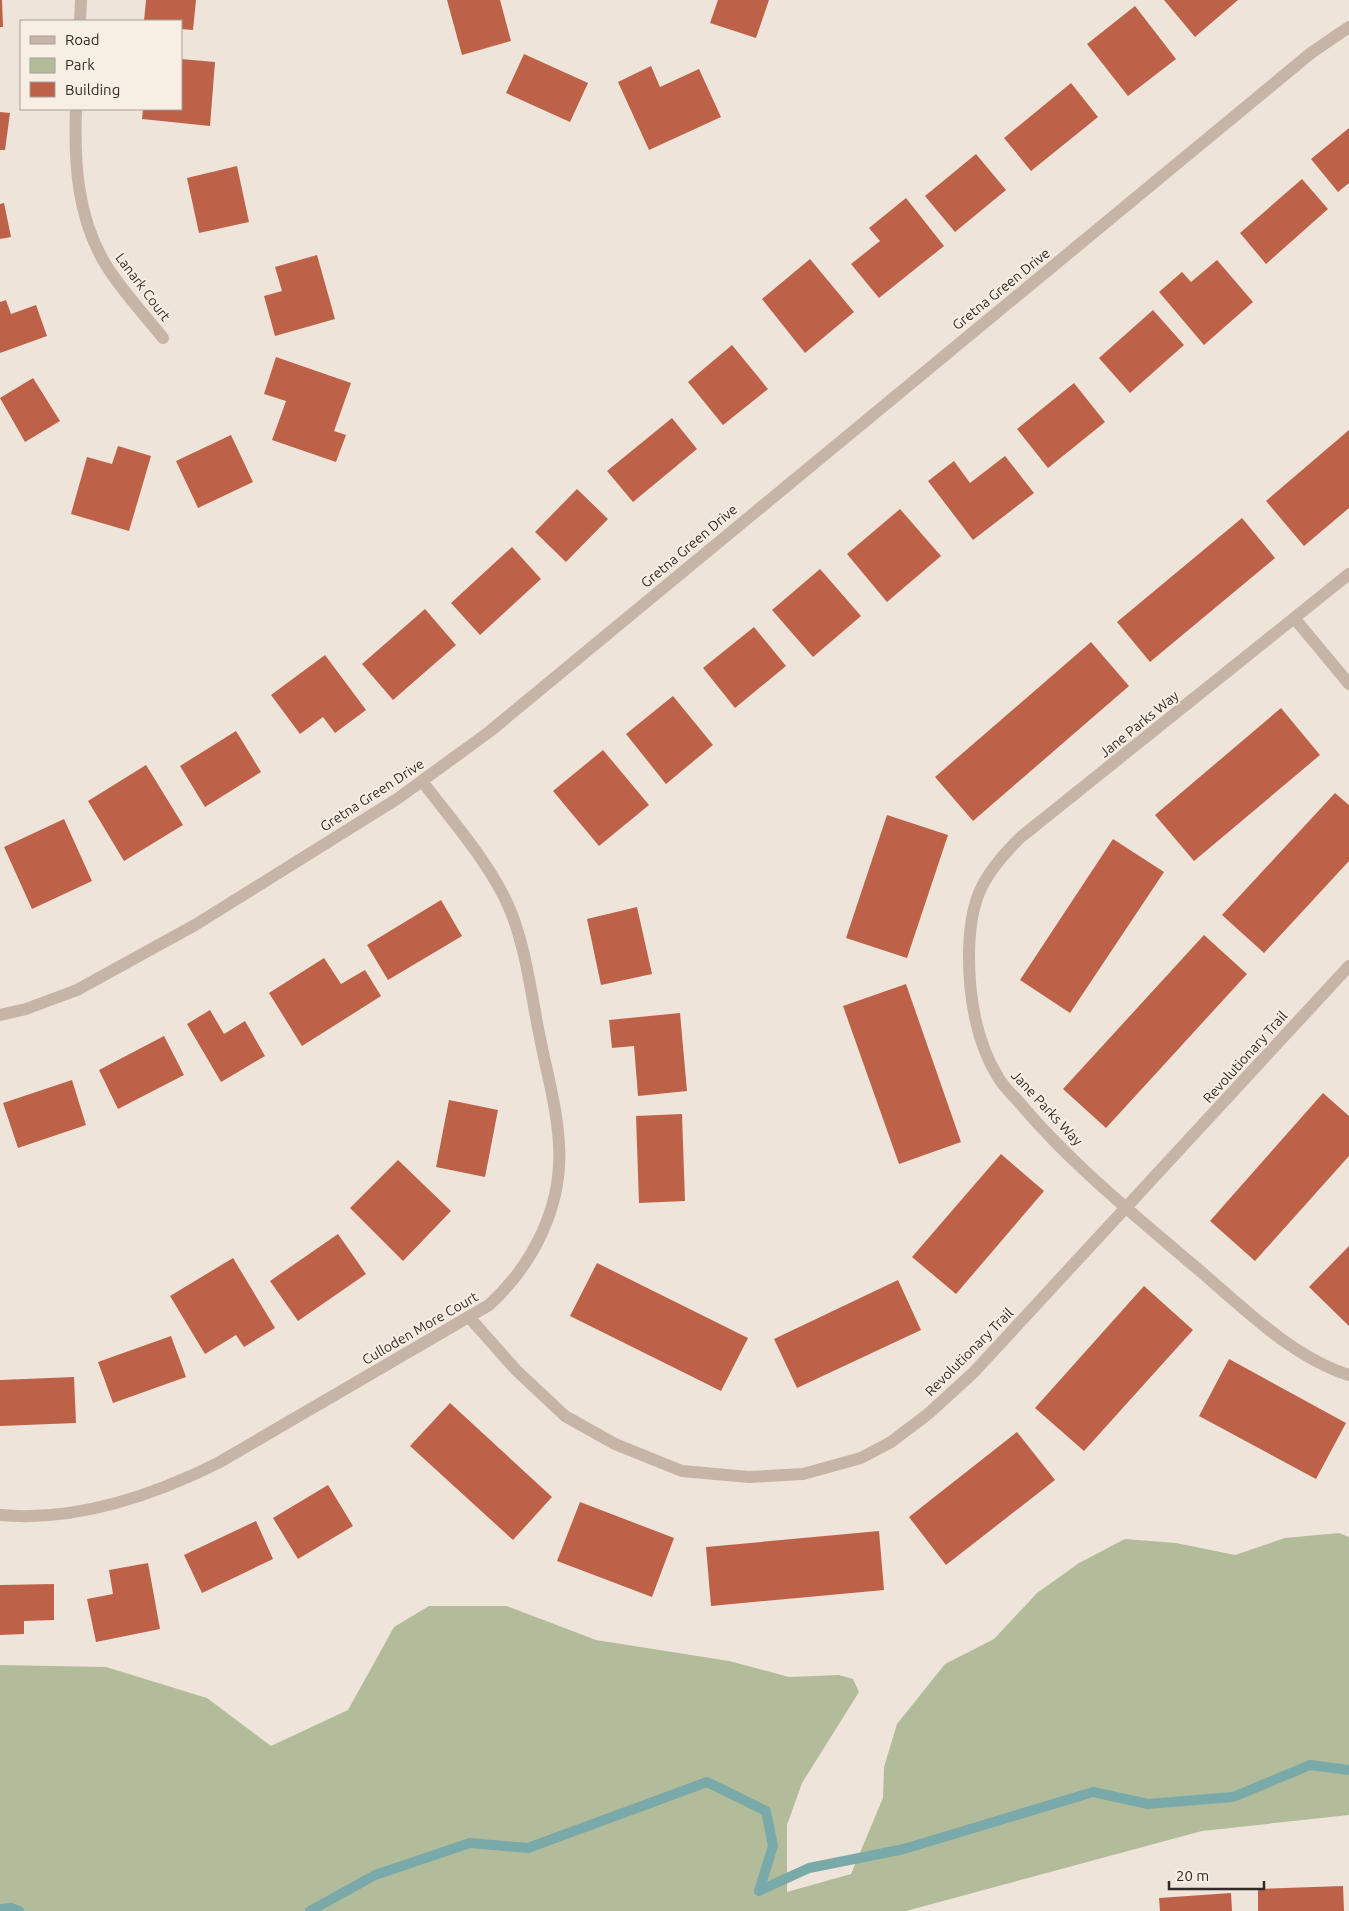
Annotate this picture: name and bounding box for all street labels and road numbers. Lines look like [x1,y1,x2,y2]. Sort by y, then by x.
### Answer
street label: Gretna Green Drive [949,245,1053,333]
street label: Lanark Court [112,250,174,324]
street label: Gretna Green Drive [638,501,740,591]
street label: Jane Parks Way [1096,687,1182,761]
street label: Gretna Green Drive [317,755,427,835]
street label: Revolutionary Trail [1200,1008,1291,1106]
street label: Jane Parks Way [1008,1067,1086,1149]
street label: Culloden More Court [359,1288,481,1368]
street label: Revolutionary Trail [922,1304,1017,1399]

